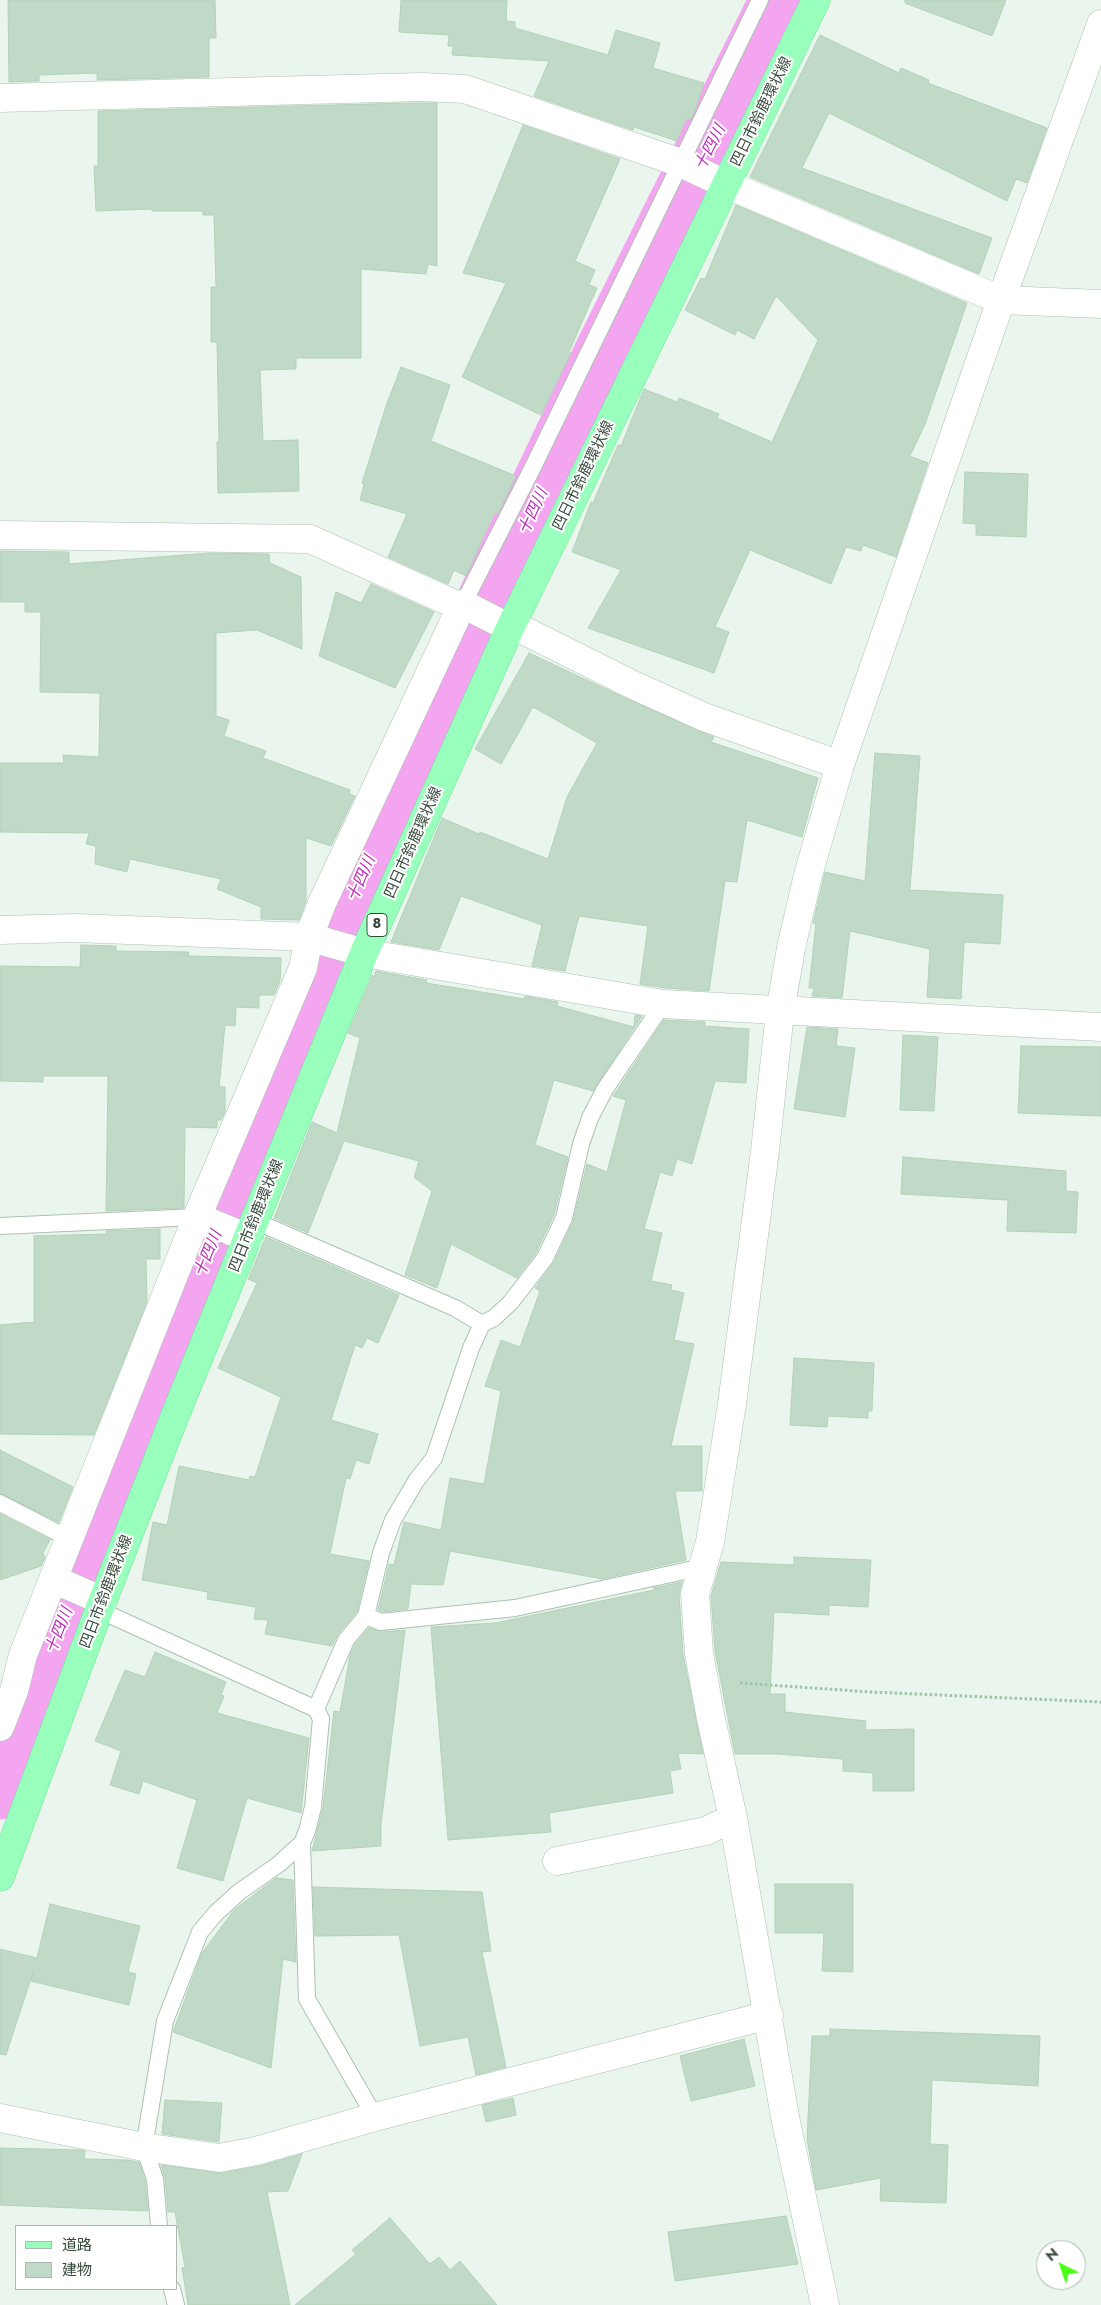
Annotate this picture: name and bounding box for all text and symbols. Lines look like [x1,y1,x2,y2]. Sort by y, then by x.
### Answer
street label: 四日市鈴鹿環状線 [728,54,796,170]
water label: 十四川 [692,122,730,174]
street label: 四日市鈴鹿環状線 [550,418,618,534]
water label: 十四川 [515,486,553,538]
street label: 四日市鈴鹿環状線 [381,785,447,901]
water label: 十四川 [344,853,380,905]
road number: 8 [367,914,387,936]
street label: 四日市鈴鹿環状線 [226,1157,288,1275]
water label: 十四川 [191,1228,227,1280]
street label: 四日市鈴鹿環状線 [77,1533,137,1651]
water label: 十四川 [42,1605,78,1657]
legend [15,2225,178,2290]
text: 道路 [62,2234,92,2256]
north arrow [1036,2240,1086,2290]
text: N [1041,2243,1063,2266]
text: 建物 [62,2259,92,2281]

